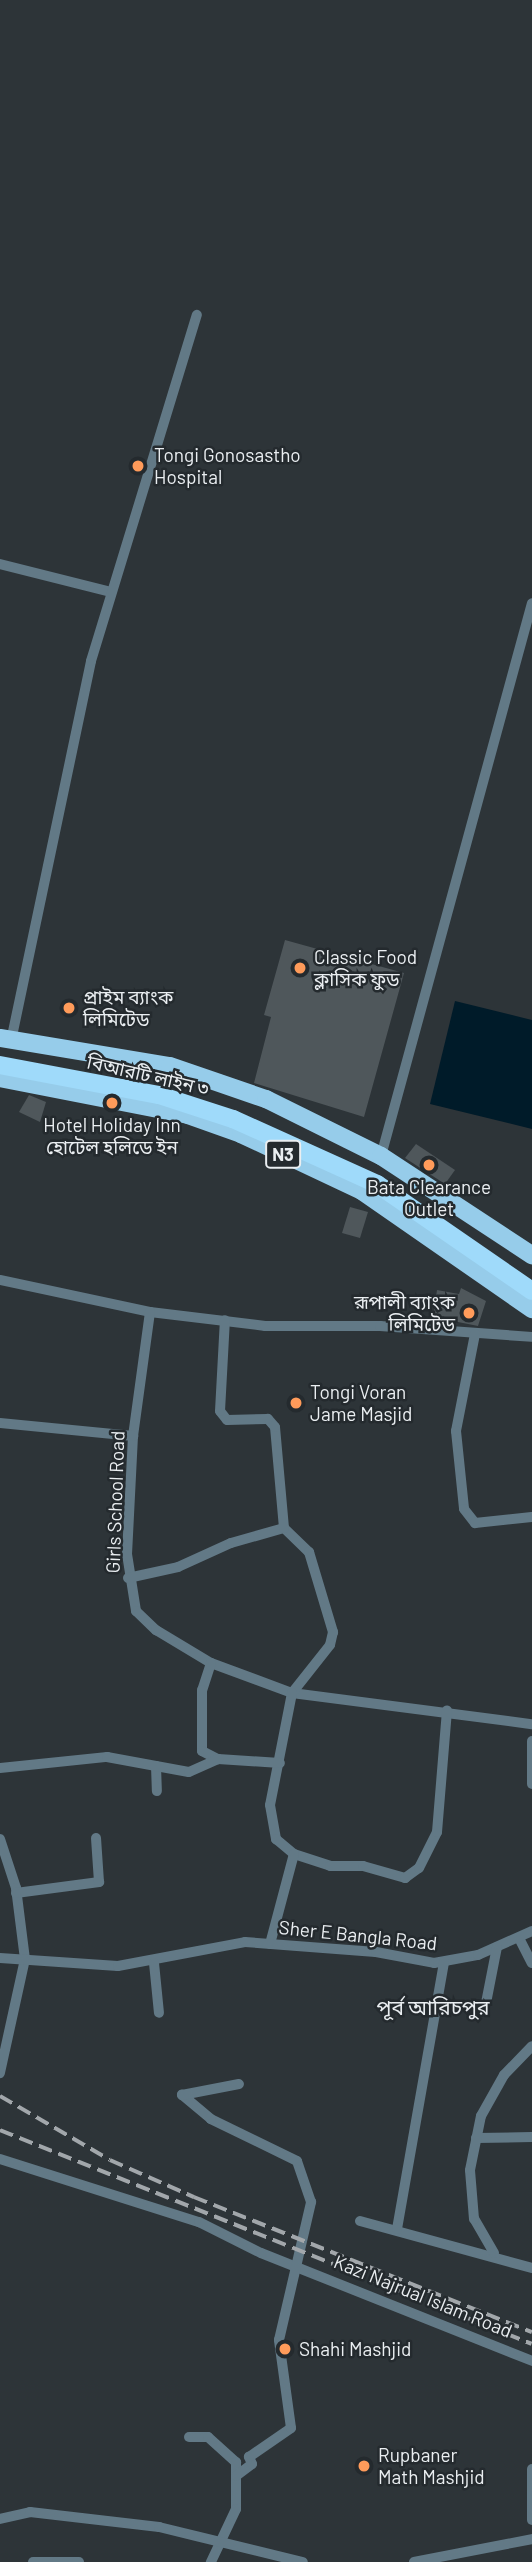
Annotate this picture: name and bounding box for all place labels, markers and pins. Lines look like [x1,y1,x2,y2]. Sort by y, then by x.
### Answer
place label: Tongi Gonosastho Hospital [154,444,301,488]
marker: Tongi Gonosastho Hospital [128,456,148,476]
place label: Classic Food ক্লাসিক ফুড [314,946,417,990]
marker: Classic Food ক্লাসিক ফুড [292,960,308,976]
place label: প্রাইম ব্যাংক লিমিটেড [83,986,173,1030]
marker: প্রাইম ব্যাংক লিমিটেড [61,1000,77,1016]
marker: Hotel Holiday Inn হোটেল হলিডে ইন [104,1095,120,1111]
place label: Hotel Holiday Inn হোটেল হলিডে ইন [43,1114,181,1158]
marker: Bata Clearance Outlet [421,1157,437,1173]
place label: Bata Clearance Outlet [367,1176,491,1220]
place label: রূপালী ব্যাংক লিমিটেড [354,1291,455,1335]
marker: রূপালী ব্যাংক লিমিটেড [461,1305,477,1321]
place label: Tongi Voran Jame Masjid [310,1381,412,1425]
marker: Tongi Voran Jame Masjid [288,1395,304,1411]
place label: Shahi Mashjid [299,2338,411,2360]
marker: Shahi Mashjid [277,2341,293,2357]
place label: Rupbaner Math Mashjid [378,2444,485,2488]
marker: Rupbaner Math Mashjid [356,2458,372,2474]

